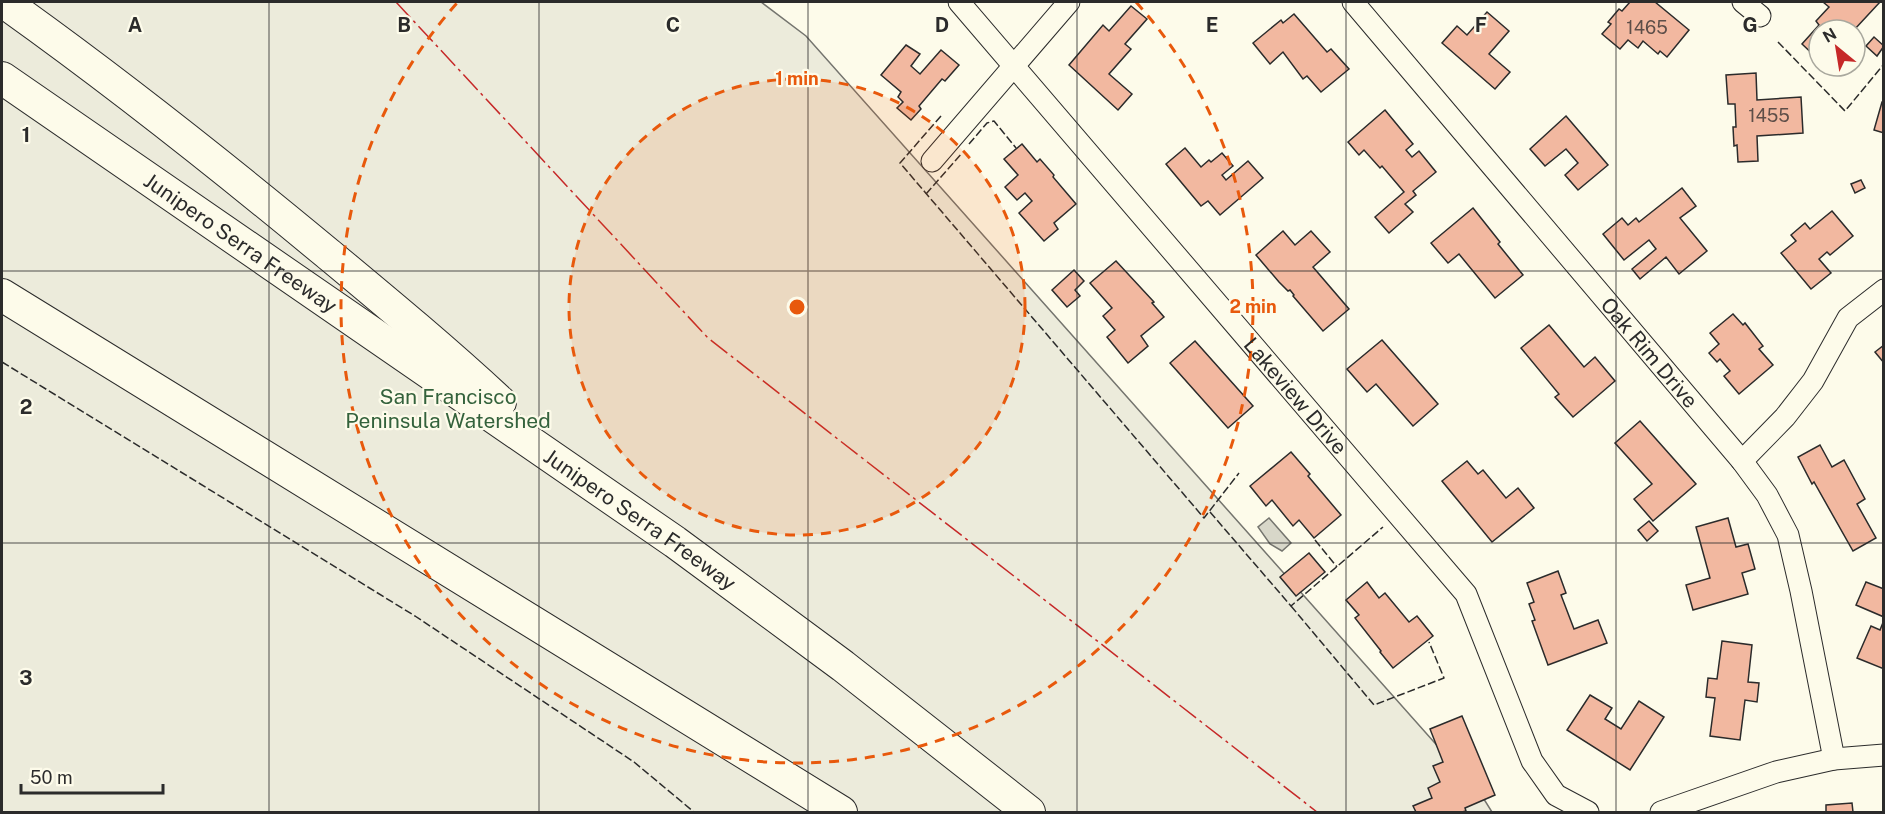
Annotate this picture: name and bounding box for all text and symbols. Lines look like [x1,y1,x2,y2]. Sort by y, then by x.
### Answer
text: A [128,13,142,37]
text: B [397,13,411,37]
text: C [666,13,680,37]
text: D [935,13,949,37]
text: E [1206,13,1218,37]
text: F [1475,13,1487,37]
text: G [1742,13,1758,37]
house number: 1465 [1626,17,1668,38]
north arrow [1807,18,1867,78]
text: N [1820,24,1840,47]
text: 1 min [775,68,819,89]
house number: 1455 [1748,105,1790,126]
text: 1 [22,123,30,147]
street label: Junipero Serra Freeway [139,167,342,318]
street label: Oak Rim Drive [1596,292,1703,412]
text: 2 min [1229,296,1277,317]
centre of rings [787,297,807,317]
street label: Lakeview Drive [1239,332,1353,459]
park label: San Francisco Peninsula Watershed [345,384,551,433]
text: 2 [20,395,32,419]
street label: Junipero Serra Freeway [540,443,741,595]
text: 3 [19,666,33,690]
scale bar [21,757,164,795]
text: 50 m [30,767,73,788]

